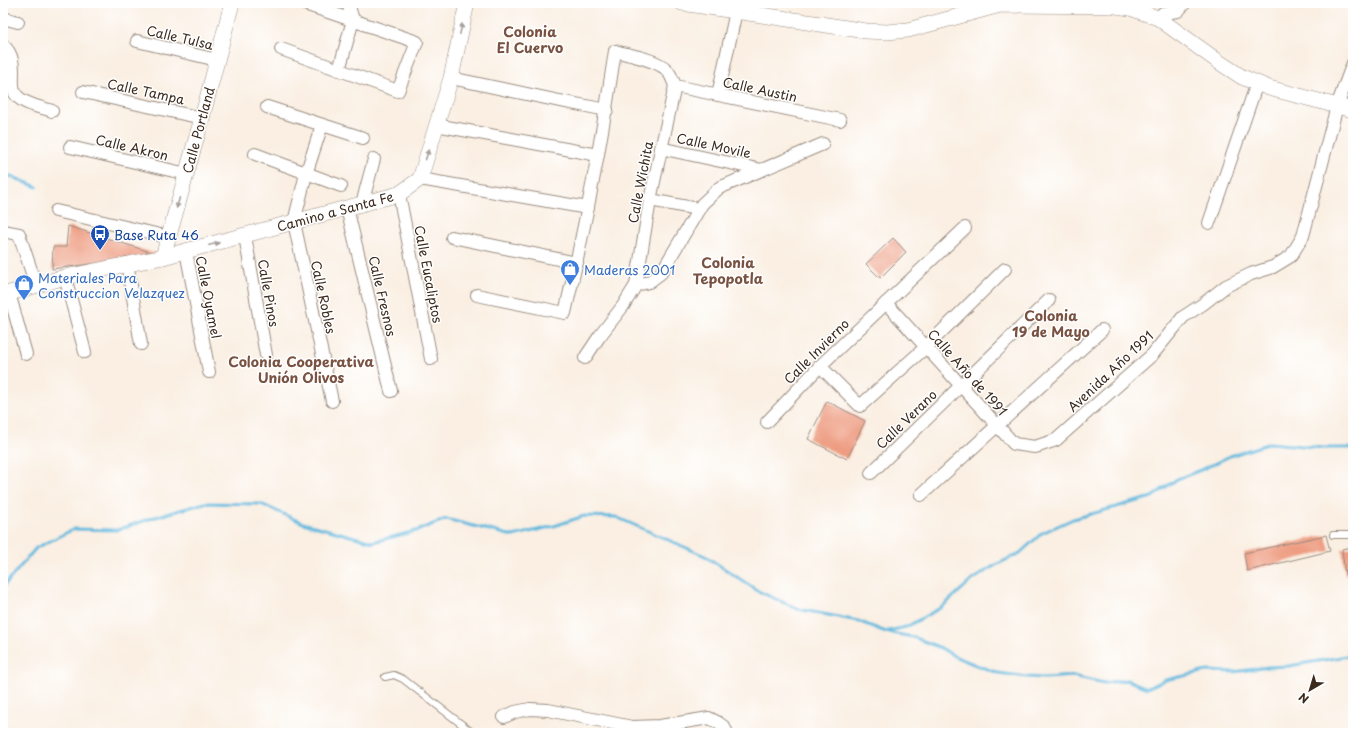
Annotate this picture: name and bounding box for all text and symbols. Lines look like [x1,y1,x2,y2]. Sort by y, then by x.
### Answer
street label: Calle Tulsa [145,20,216,54]
district label: Colonia El Cuervo [497,21,563,58]
one-way arrow [459,23,465,36]
street label: Calle Austin [721,72,799,106]
street label: Calle Tampa [106,74,186,108]
street label: Calle Portland [177,85,219,175]
street label: Calle Movile [675,128,753,162]
street label: Calle Akron [94,129,170,165]
street label: Calle Wichita [623,138,657,225]
one-way arrow [424,148,430,160]
street label: Camino a Santa Fe [275,186,395,236]
one-way arrow [175,197,181,209]
bus stop icon: Base Ruta 46 [89,223,111,251]
street label: Calle Eucaliptos [410,224,448,324]
place label: Base Ruta 46 [114,225,199,244]
one-way arrow [208,240,221,246]
district label: Colonia Tepopotla [693,252,764,289]
street label: Calle Oyamel [192,254,226,340]
street label: Calle Fresnos [365,254,402,338]
street label: Calle Pinos [254,258,284,328]
shop icon: Maderas 2001 [559,258,581,286]
street label: Calle Robles [307,259,341,336]
place label: Maderas 2001 [584,260,676,279]
place label: Materiales Para Construccion Velazquez [38,268,185,302]
shop icon: Materiales Para Construccion Velazquez [13,273,35,301]
district label: Colonia 19 de Mayo [1012,305,1090,342]
street label: Calle Invierno [779,314,853,388]
street label: Calle Año de 1991 [924,324,1012,420]
street label: Avenida Año 1991 [1063,326,1157,416]
district label: Colonia Cooperativa Unión Olivos [228,351,374,388]
street label: Calle Verano [871,385,941,453]
north arrow [1290,670,1330,710]
text: N [1295,689,1312,708]

